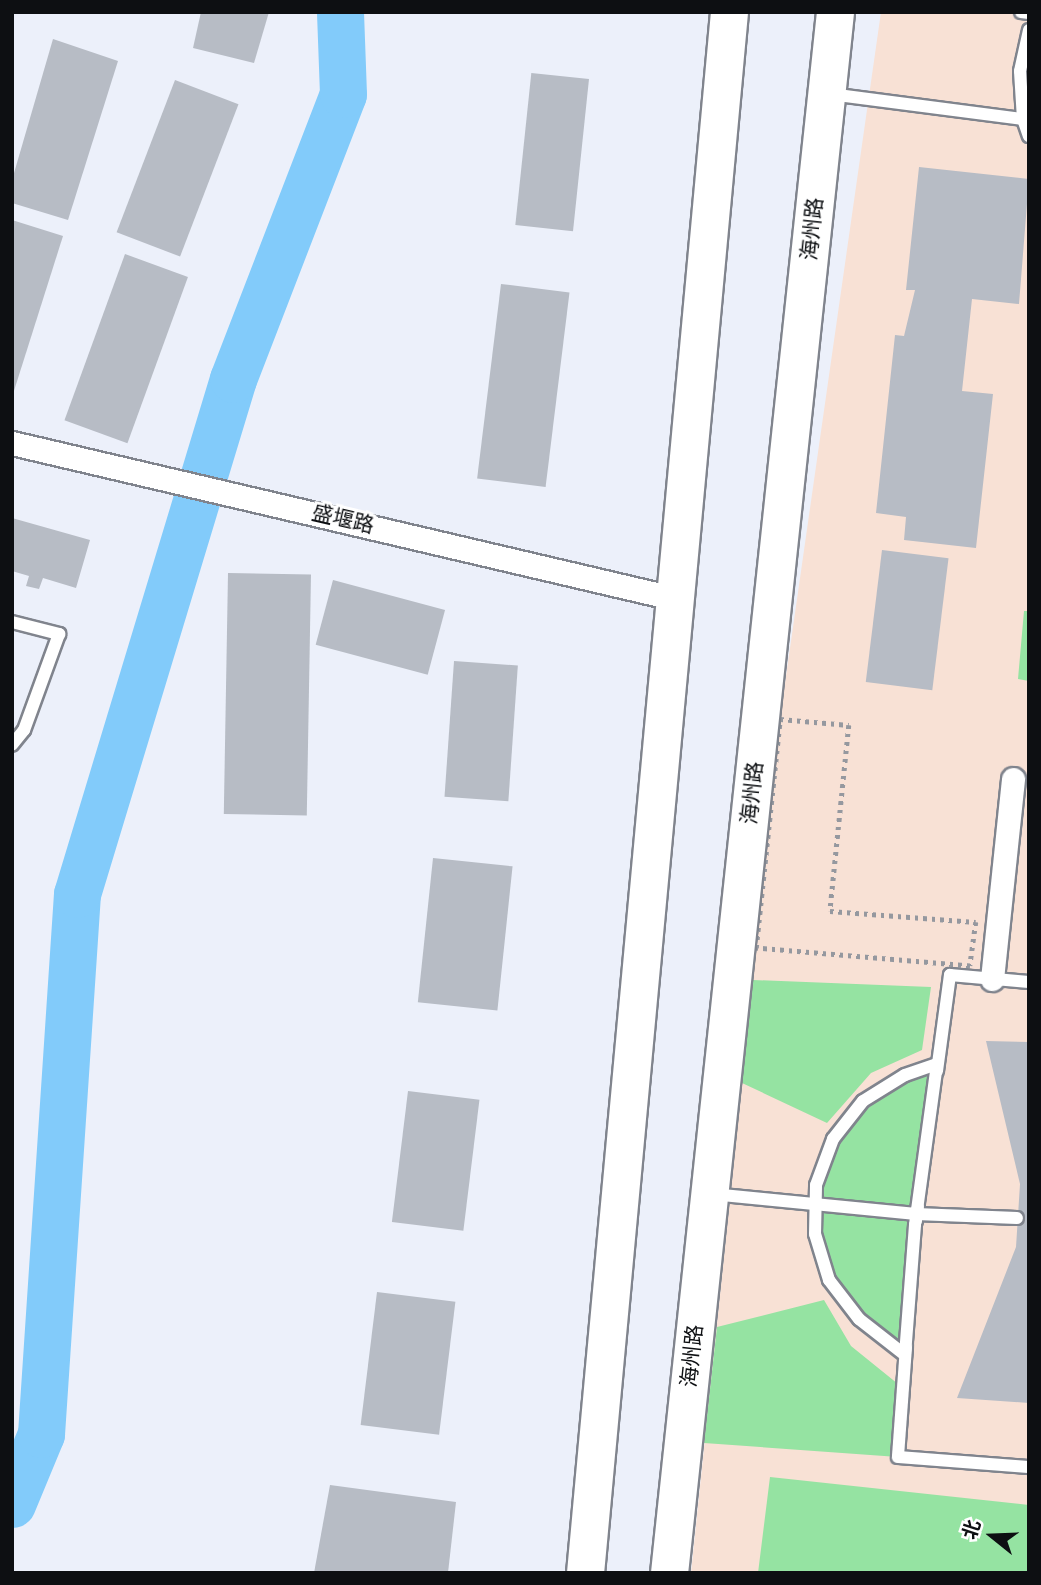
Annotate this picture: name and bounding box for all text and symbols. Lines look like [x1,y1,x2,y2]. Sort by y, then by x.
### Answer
street label: 海州路 [796,196,828,262]
street label: 盛堰路 [309,500,377,538]
street label: 海州路 [736,760,768,826]
street label: 海州路 [676,1323,708,1389]
north arrow [957,1501,1027,1571]
text: 北 [959,1517,984,1542]

